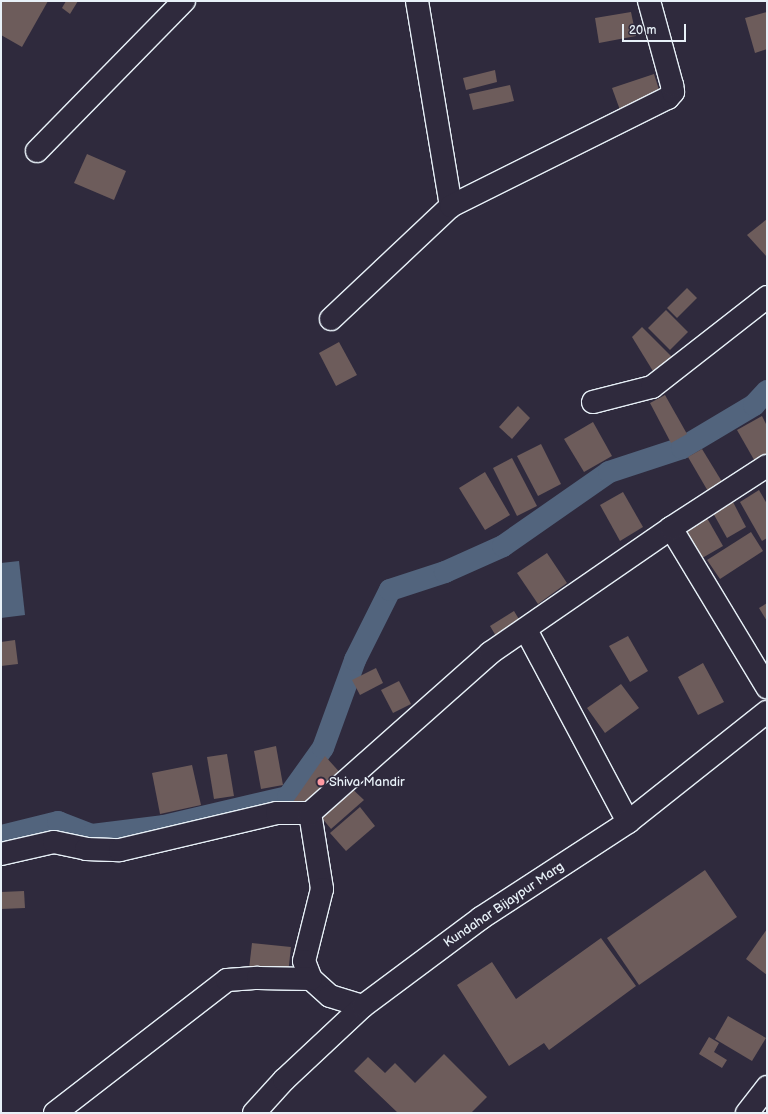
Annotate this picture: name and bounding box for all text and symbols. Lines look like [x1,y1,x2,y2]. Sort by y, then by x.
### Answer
scale bar [624,16,688,42]
text: 20 m [629,23,656,38]
place label: Shiva Mandir [329,774,405,790]
marker: Shiva Mandir [316,777,326,787]
street label: Kundahar Bijaypur Marg [441,859,567,951]

